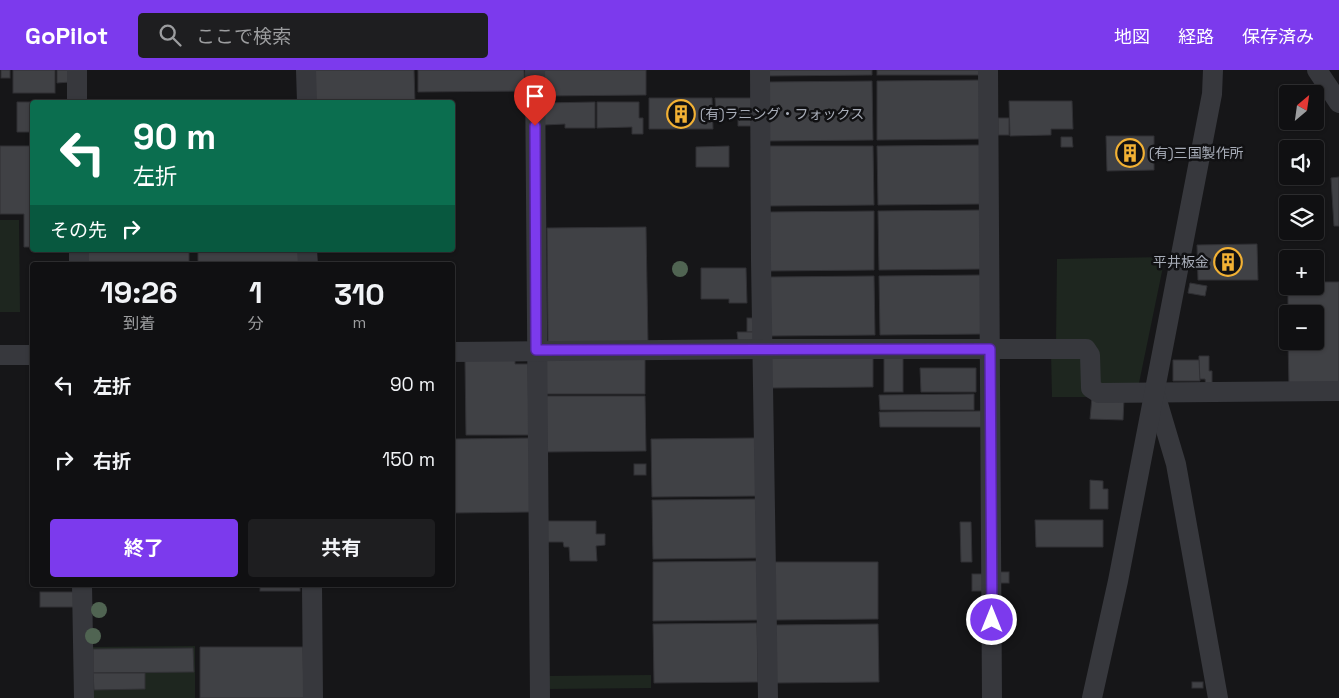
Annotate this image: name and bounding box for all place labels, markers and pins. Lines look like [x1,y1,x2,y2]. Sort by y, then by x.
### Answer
pin [514,75,556,126]
building icon: (有)ラニング・フォックス [666,99,696,129]
place label: (有)ラニング・フォックス [700,105,864,123]
building icon: (有)三国製作所 [1115,138,1145,168]
place label: (有)三国製作所 [1149,144,1244,162]
building icon: 平井板金 [1213,247,1243,277]
place label: 平井板金 [1153,253,1209,271]

